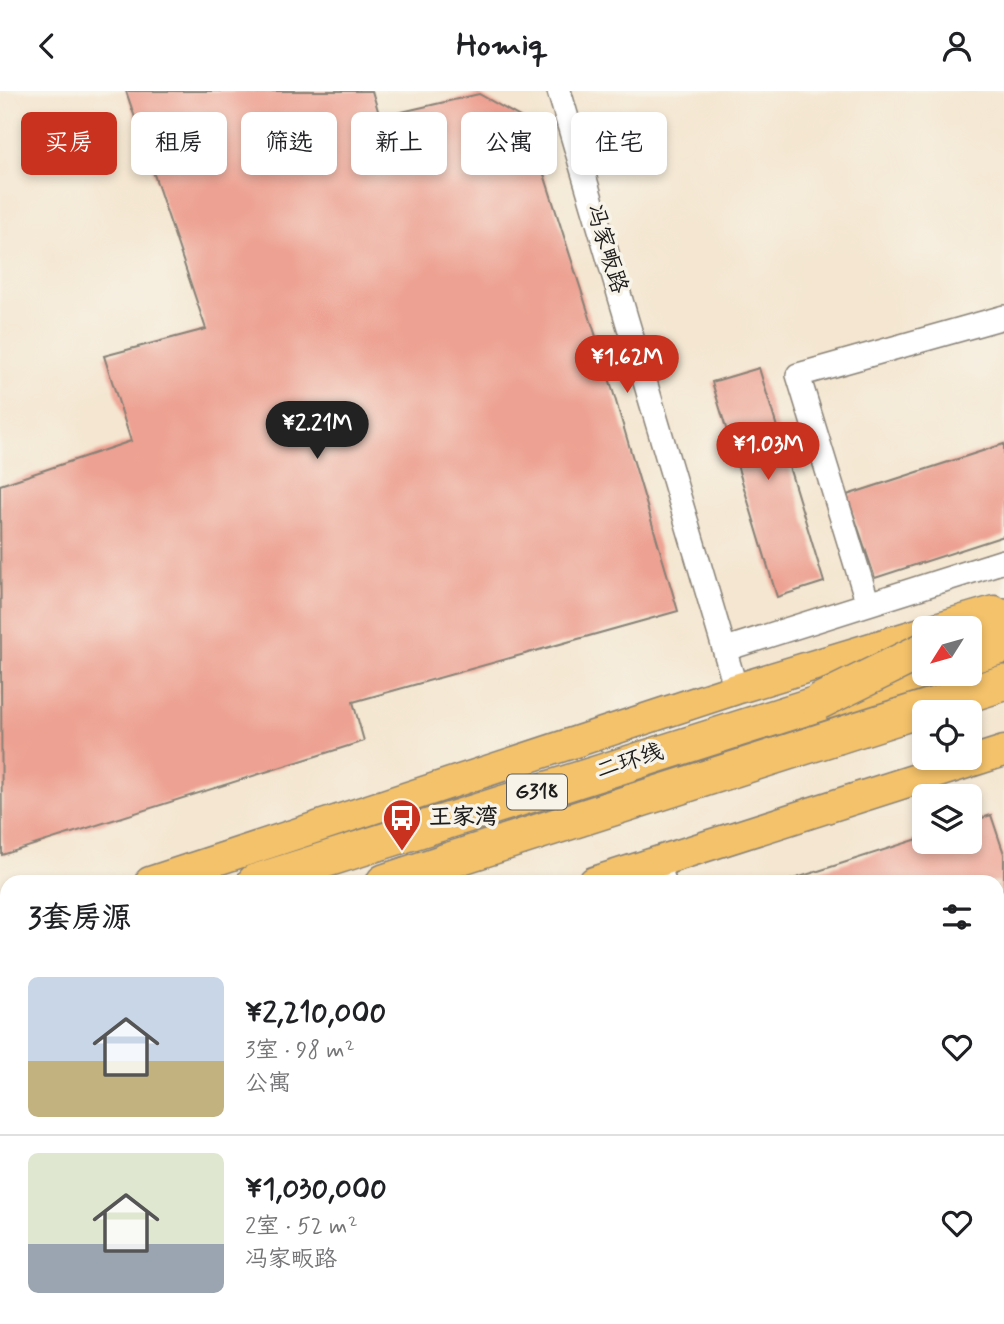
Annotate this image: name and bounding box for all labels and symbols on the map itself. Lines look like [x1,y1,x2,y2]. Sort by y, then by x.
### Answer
street label: 冯家畈路 [578,201,634,297]
pin: ¥1.62M [570,335,684,395]
pin: ¥2.21M [260,401,374,461]
pin: ¥1.03M [711,423,825,482]
north arrow [912,616,982,686]
street label: 二环线 [593,737,667,787]
road number: G318 [507,775,567,809]
bus stop icon: 王家湾 [381,797,423,852]
place label: 王家湾 [429,803,498,833]

